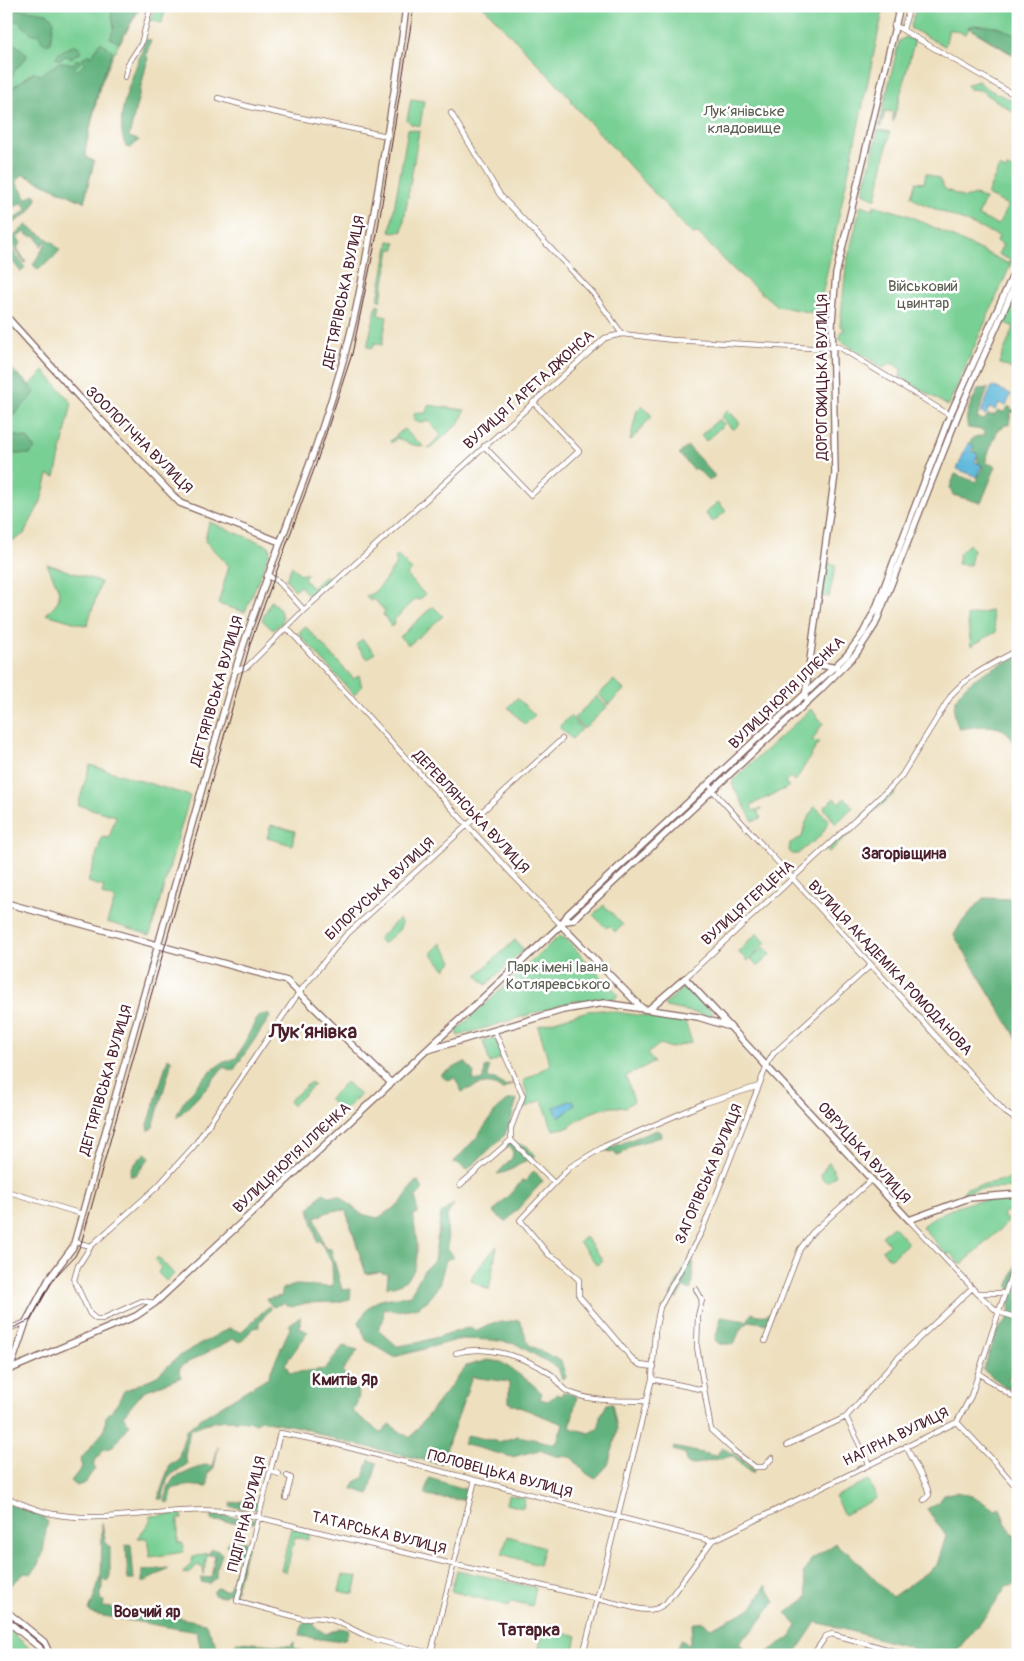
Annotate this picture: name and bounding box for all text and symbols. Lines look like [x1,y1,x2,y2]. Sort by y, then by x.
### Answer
park label: Лукʼянівське кладовище [703,102,785,138]
street label: ДЕГТЯРІВСЬКА ВУЛИЦЯ [318,214,369,371]
park label: Військовий цвинтар [888,277,958,313]
street label: ДОРОГОЖИЦЬКА ВУЛИЦЯ [813,294,832,461]
street label: ВУЛИЦЯ ҐАРЕТА ДЖОНСА [460,326,598,454]
street label: ЗООЛОГІЧНА ВУЛИЦЯ [81,382,197,498]
street label: ДЕГТЯРІВСЬКА ВУЛИЦЯ [186,613,248,769]
street label: ВУЛИЦЯ ЮРІЯ ІЛЛЄНКА [725,633,849,753]
street label: ДЕРЕВЛЯНСЬКА ВУЛИЦЯ [408,745,533,878]
street label: БІЛОРУСЬКА ВУЛИЦЯ [321,833,439,945]
district label: Загорівщина [862,844,947,864]
street label: ВУЛИЦЯ ГЕРЦЕНА [698,856,798,950]
street label: ВУЛИЦЯ АКАДЕМІКА РОМОДАНОВА [804,876,977,1060]
park label: Парк імені Івана Котляревського [506,958,610,994]
street label: ДЕГТЯРІВСЬКА ВУЛИЦЯ [75,1002,137,1158]
district label: Лукʼянівка [268,1019,357,1044]
street label: ВУЛИЦЯ ЮРІЯ ІЛЛЄНКА [229,1098,355,1217]
street label: ОВРУЦЬКА ВУЛИЦЯ [813,1098,915,1208]
street label: ЗАГОРІВСЬКА ВУЛИЦЯ [671,1101,747,1247]
district label: Кмитів Яр [312,1370,378,1390]
street label: НАГІРНА ВУЛИЦЯ [840,1403,952,1471]
street label: ПОЛОВЕЦЬКА ВУЛИЦЯ [425,1445,575,1503]
street label: ПІДГІРНА ВУЛИЦЯ [223,1454,271,1574]
street label: ТАТАРСЬКА ВУЛИЦЯ [310,1507,448,1559]
district label: Вовчий яр [114,1602,181,1622]
district label: Татарка [497,1619,561,1642]

